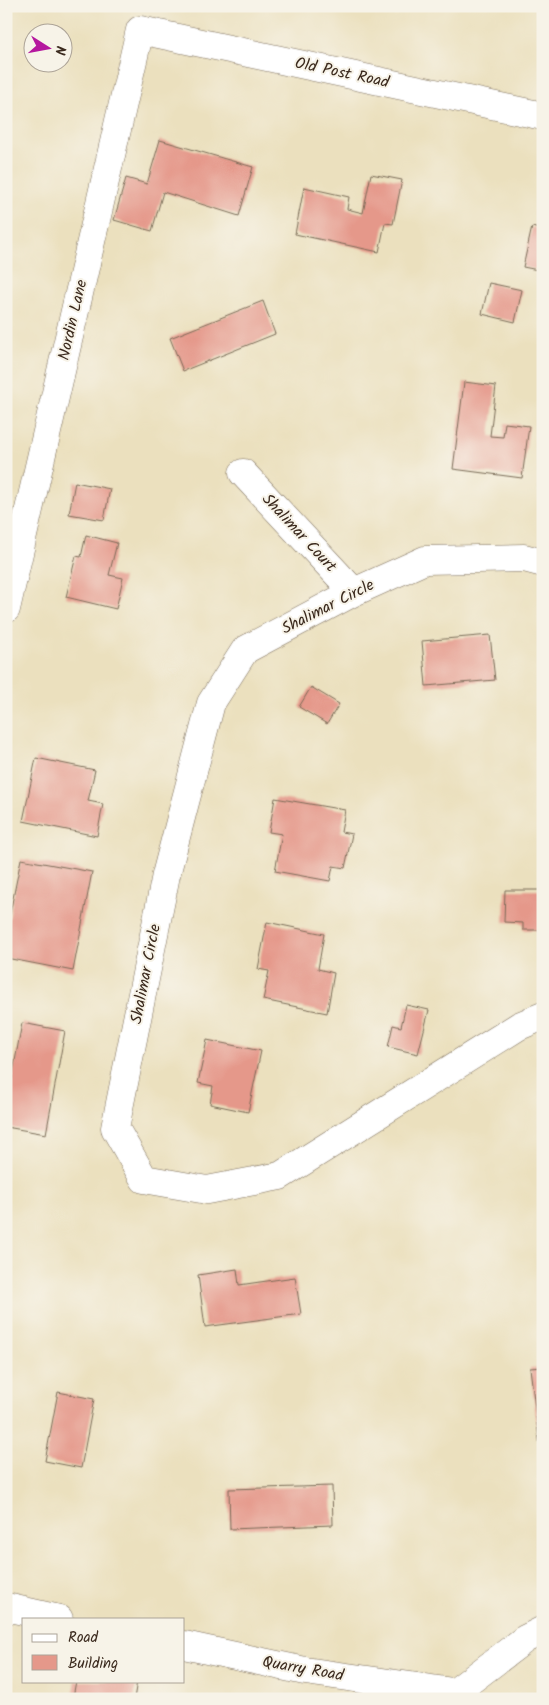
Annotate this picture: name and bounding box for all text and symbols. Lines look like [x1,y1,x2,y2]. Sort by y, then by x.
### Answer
north arrow [22,22,72,72]
text: N [48,44,71,57]
street label: Old Post Road [293,51,392,95]
street label: Nordin Lane [52,277,94,363]
street label: Shalimar Court [256,488,343,579]
street label: Shalimar Circle [277,573,379,641]
street label: Shalimar Circle [124,922,168,1026]
legend [22,1618,185,1682]
text: Road [68,1626,99,1650]
street label: Quarry Road [260,1650,347,1689]
text: Building [68,1652,118,1676]

